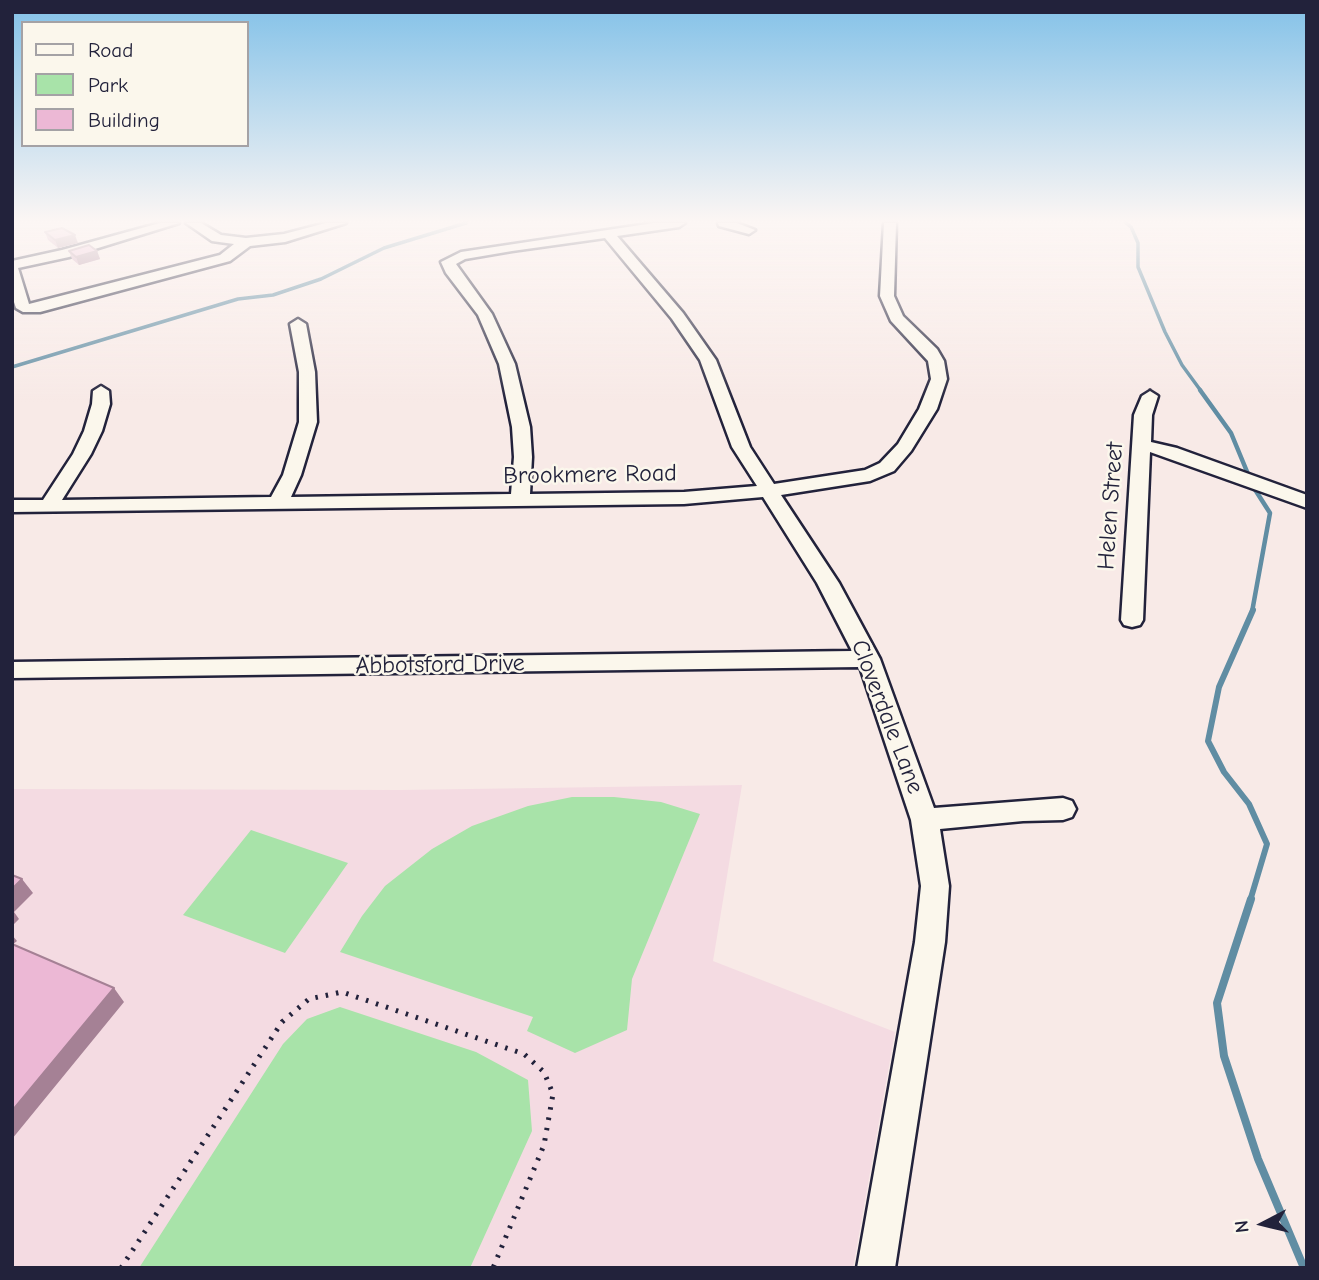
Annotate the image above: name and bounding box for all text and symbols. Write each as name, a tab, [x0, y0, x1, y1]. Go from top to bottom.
legend	[21, 21, 248, 147]
text: Road	[88, 38, 133, 62]
text: Park	[88, 73, 128, 97]
text: Building	[88, 108, 160, 132]
street label: Helen Street	[1092, 441, 1130, 571]
street label: Brookmere Road	[503, 459, 677, 491]
street label: Cloverdale Lane	[844, 636, 930, 798]
street label: Abbotsford Drive	[355, 649, 525, 681]
north arrow	[1228, 1189, 1298, 1259]
text: N	[1230, 1219, 1254, 1234]

